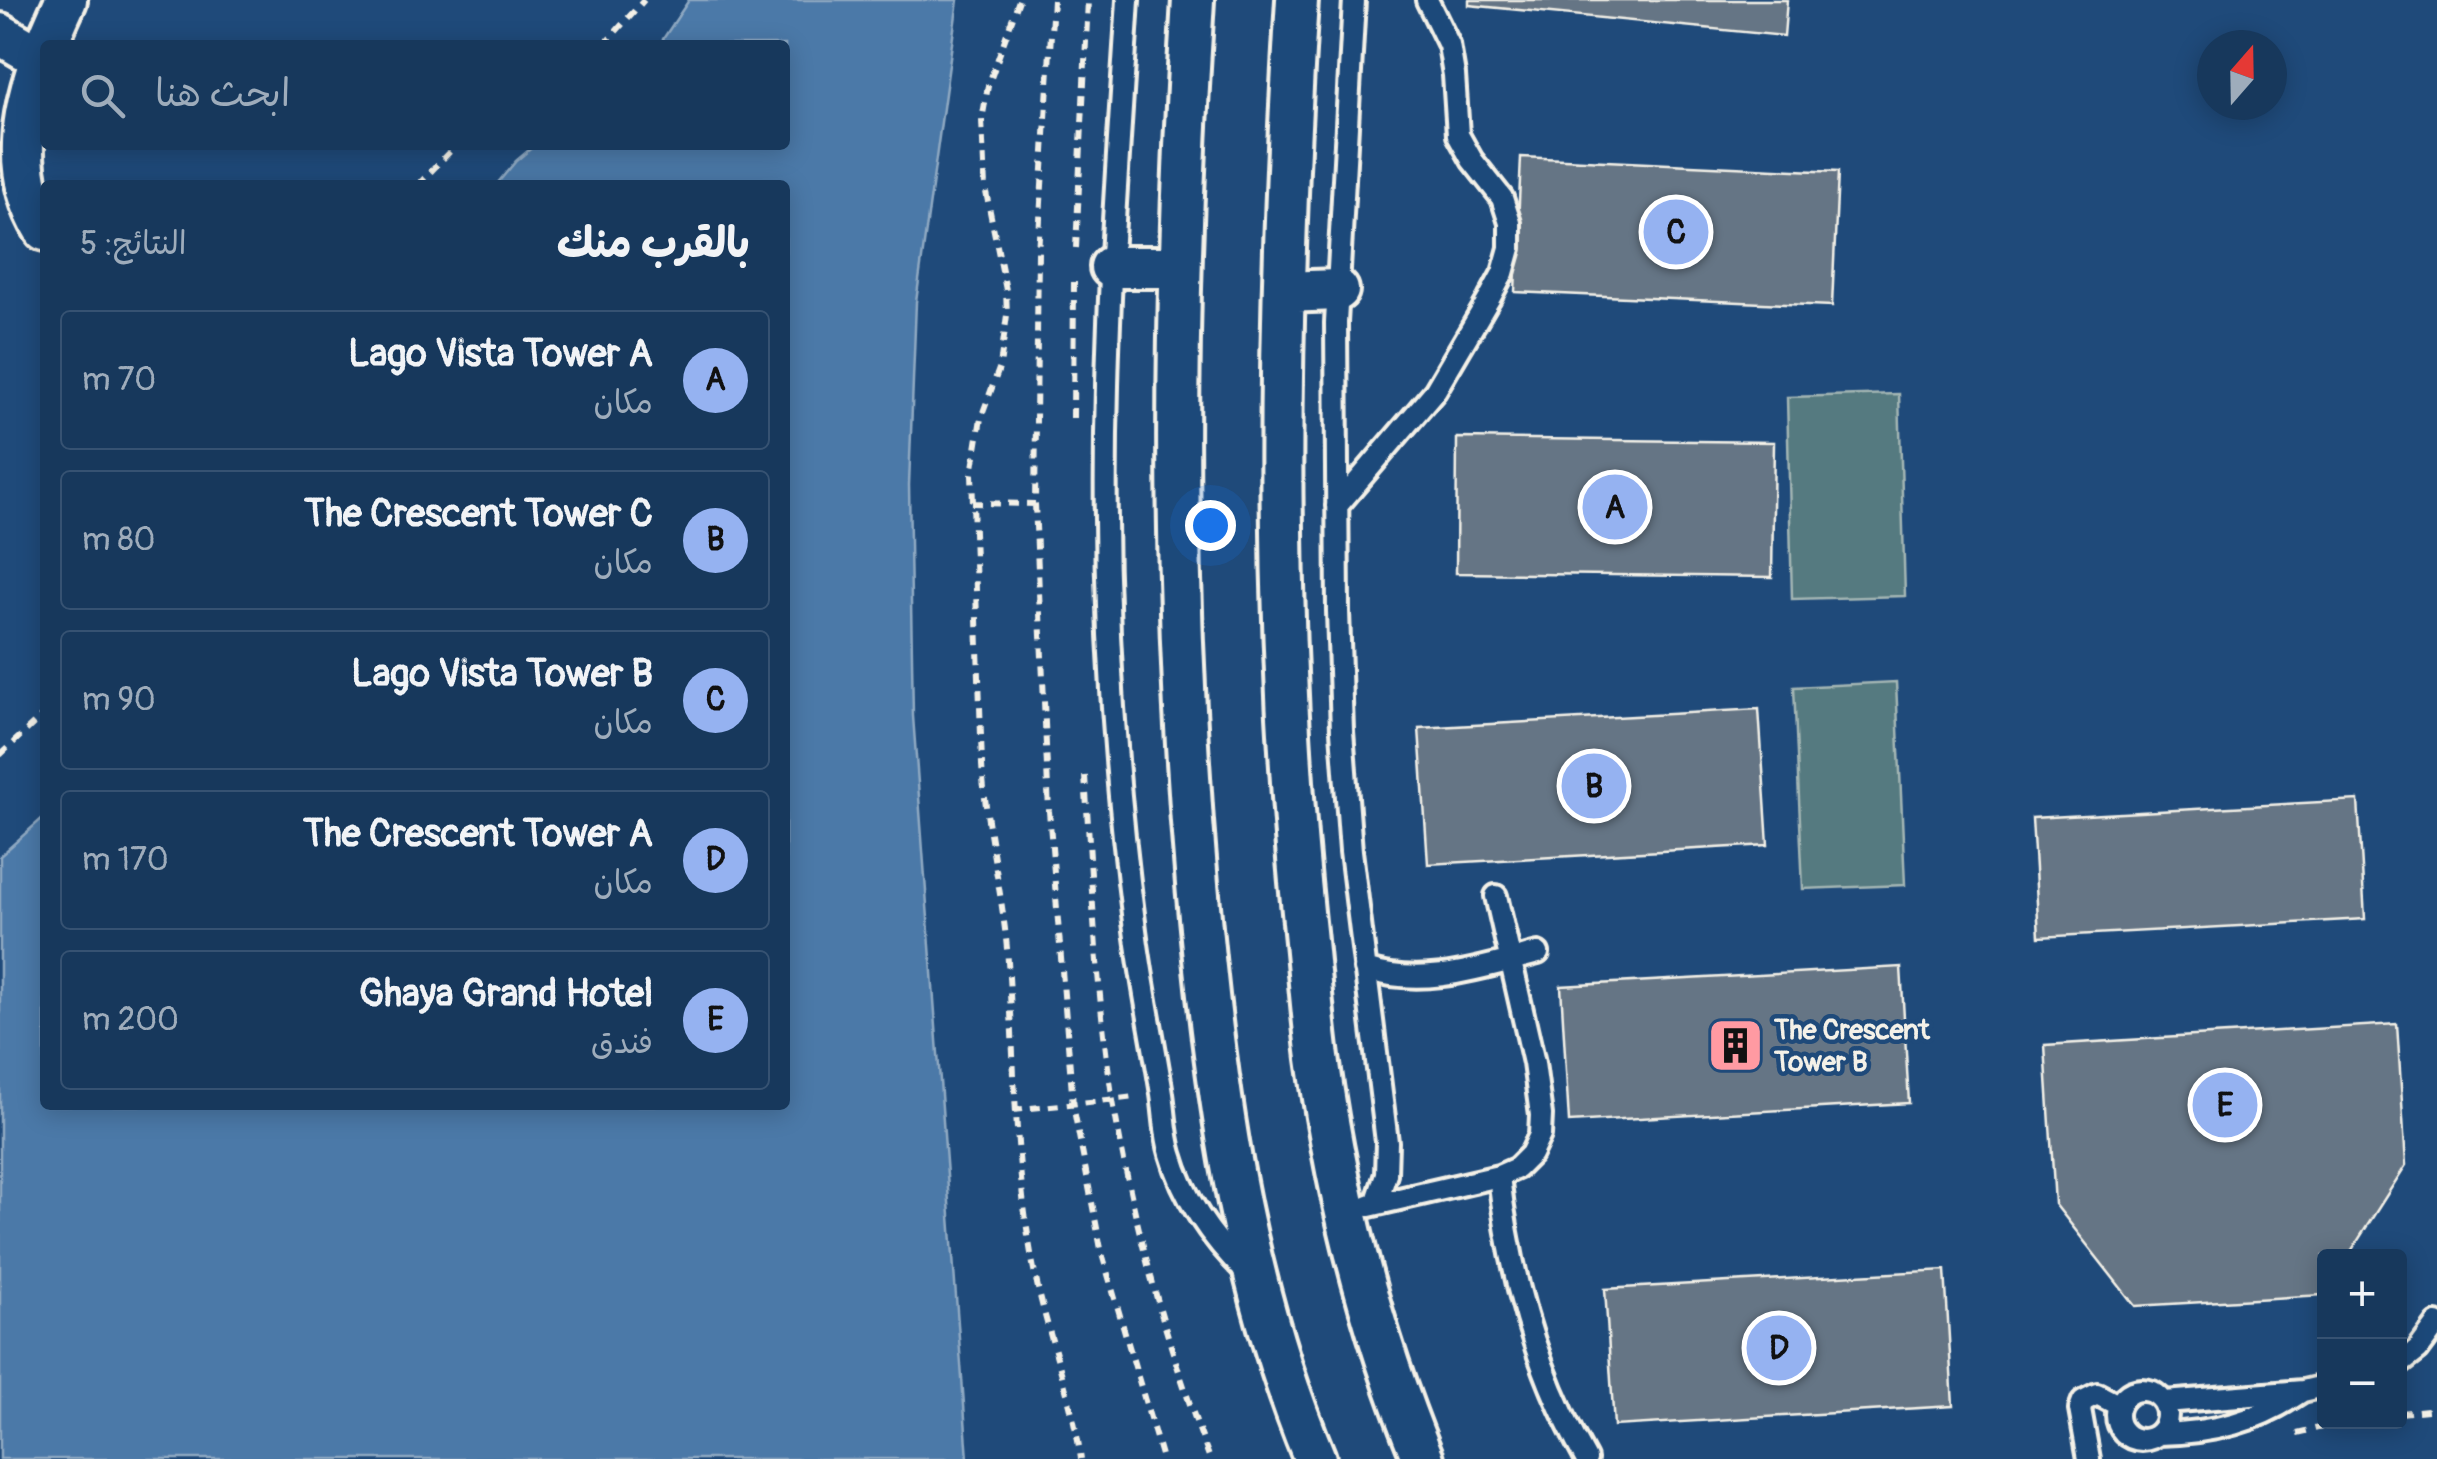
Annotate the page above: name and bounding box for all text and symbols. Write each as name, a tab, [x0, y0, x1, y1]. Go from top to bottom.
north arrow	[2197, 30, 2287, 120]
search box	[40, 40, 790, 150]
icon: search	[75, 68, 130, 123]
text: ابحث هنا	[155, 70, 290, 118]
pin: C	[1644, 194, 1708, 270]
text: بالقرب منك	[557, 218, 750, 270]
text: النتائج: 5	[80, 224, 187, 264]
text: Lago Vista Tower A	[348, 330, 653, 378]
text: 70 m	[82, 360, 156, 400]
text: A	[705, 360, 726, 400]
text: مكان	[594, 383, 653, 423]
pin: A	[1582, 470, 1648, 544]
text: The Crescent Tower C	[304, 490, 653, 538]
your location	[1185, 500, 1236, 551]
text: 80 m	[82, 520, 155, 560]
text: B	[706, 520, 725, 560]
text: مكان	[594, 543, 653, 583]
text: Lago Vista Tower B	[351, 650, 653, 698]
text: 90 m	[82, 680, 156, 720]
text: C	[706, 680, 725, 720]
text: مكان	[594, 703, 653, 743]
pin: B	[1562, 748, 1626, 824]
text: The Crescent Tower A	[303, 810, 653, 858]
text: 170 m	[82, 840, 169, 880]
text: D	[705, 840, 726, 880]
text: مكان	[594, 863, 653, 903]
text: Ghaya Grand Hotel	[359, 970, 653, 1018]
text: 200 m	[82, 1000, 179, 1040]
text: E	[707, 1000, 724, 1040]
place label: The Crescent Tower B	[1773, 1013, 1931, 1080]
building icon: The Crescent Tower B	[1705, 1015, 1765, 1075]
text: فندق	[591, 1023, 653, 1063]
pin: E	[2192, 1068, 2258, 1142]
map controls	[2317, 1249, 2407, 1429]
button: +	[2317, 1249, 2407, 1339]
pin: D	[1746, 1310, 1812, 1386]
button: −	[2317, 1339, 2407, 1429]

